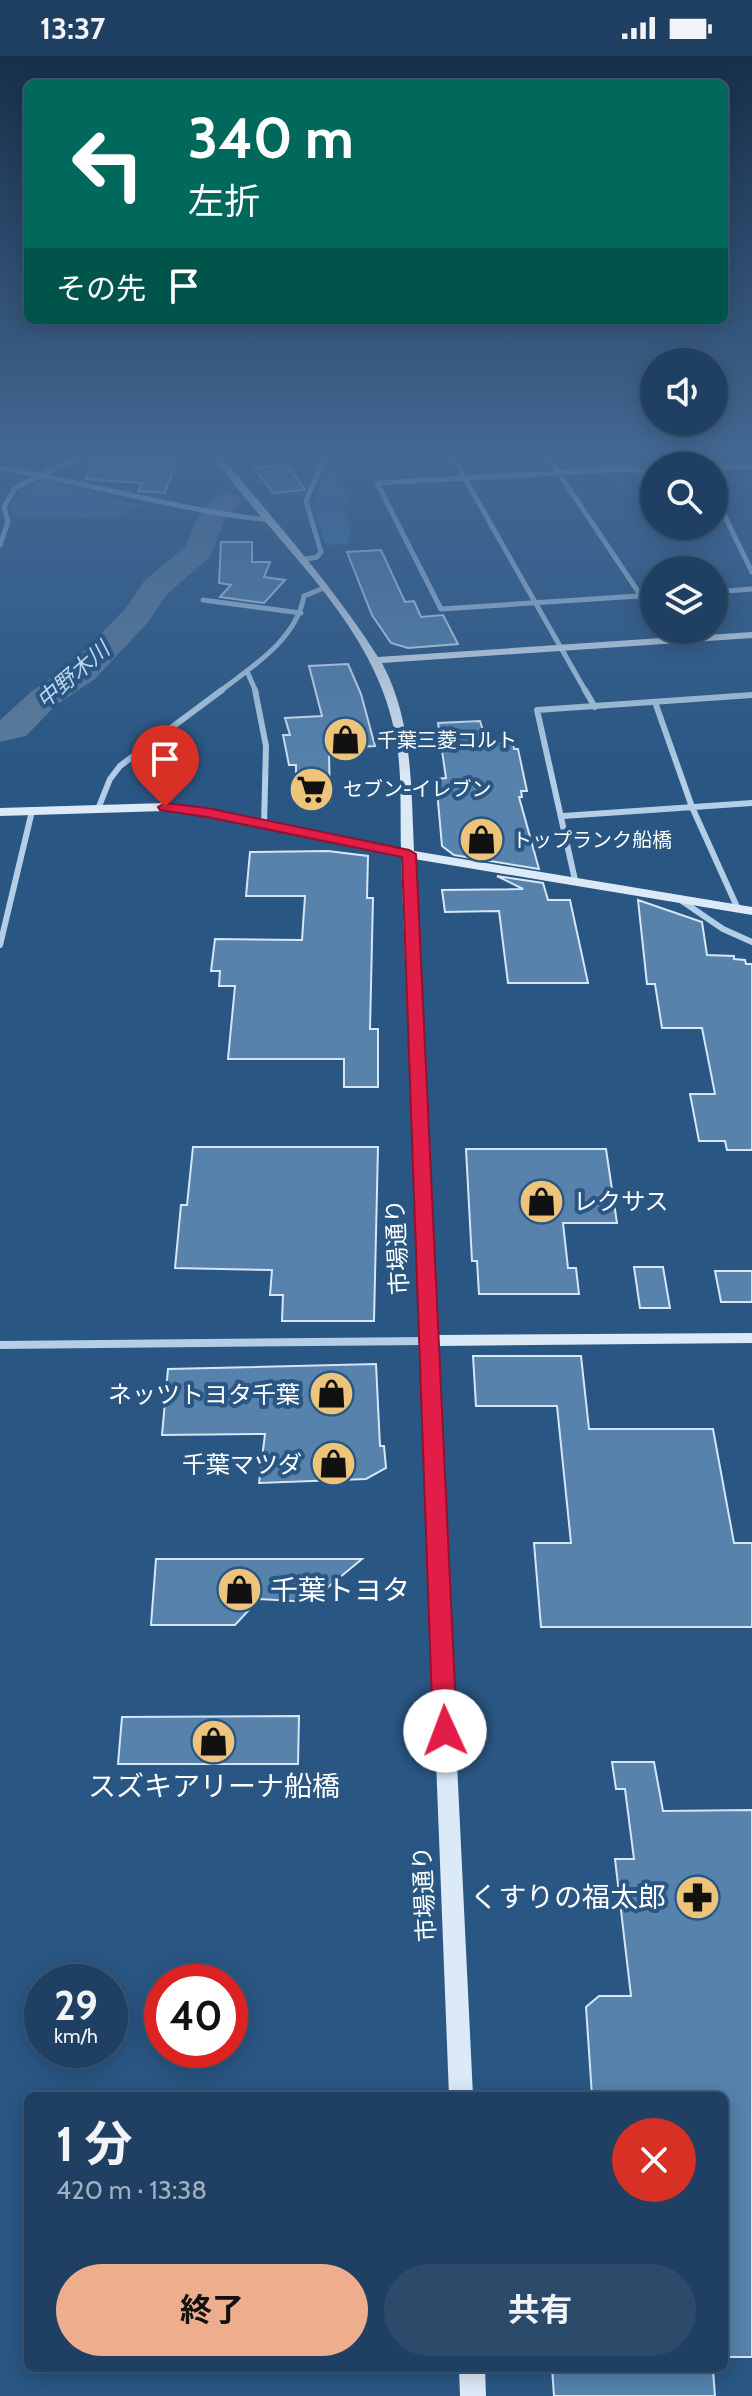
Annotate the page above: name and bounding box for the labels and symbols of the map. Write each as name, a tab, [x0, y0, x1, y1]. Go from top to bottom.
water label: 中野木川	[31, 635, 117, 714]
shop icon: 千葉三菱コルト	[322, 716, 370, 764]
pin	[131, 725, 199, 807]
place label: 千葉三菱コルト	[377, 728, 517, 752]
supermarket icon: セブン-イレブン	[288, 765, 336, 813]
place label: セブン-イレブン	[343, 777, 491, 801]
shop icon: トップランク船橋	[457, 816, 505, 864]
place label: トップランク船橋	[512, 828, 672, 852]
shop icon: レクサス	[518, 1177, 566, 1225]
place label: レクサス	[573, 1187, 669, 1216]
street label: 市場通り	[380, 1198, 414, 1296]
shop icon: ネッツトヨタ千葉	[307, 1370, 355, 1418]
place label: ネッツトヨタ千葉	[108, 1380, 300, 1409]
shop icon: 千葉マツダ	[309, 1440, 357, 1488]
place label: 千葉マツダ	[182, 1450, 302, 1479]
shop icon: 千葉トヨタ	[215, 1566, 263, 1614]
place label: 千葉トヨタ	[270, 1573, 410, 1607]
position arrow	[403, 1689, 487, 1773]
shop icon: スズキアリーナ船橋	[190, 1717, 238, 1765]
place label: スズキアリーナ船橋	[88, 1769, 340, 1803]
street label: 市場通り	[407, 1845, 441, 1943]
pharmacy icon: くすりの福太郎	[673, 1873, 721, 1921]
place label: くすりの福太郎	[470, 1880, 666, 1914]
speed limit sign: 40	[144, 1964, 248, 2068]

